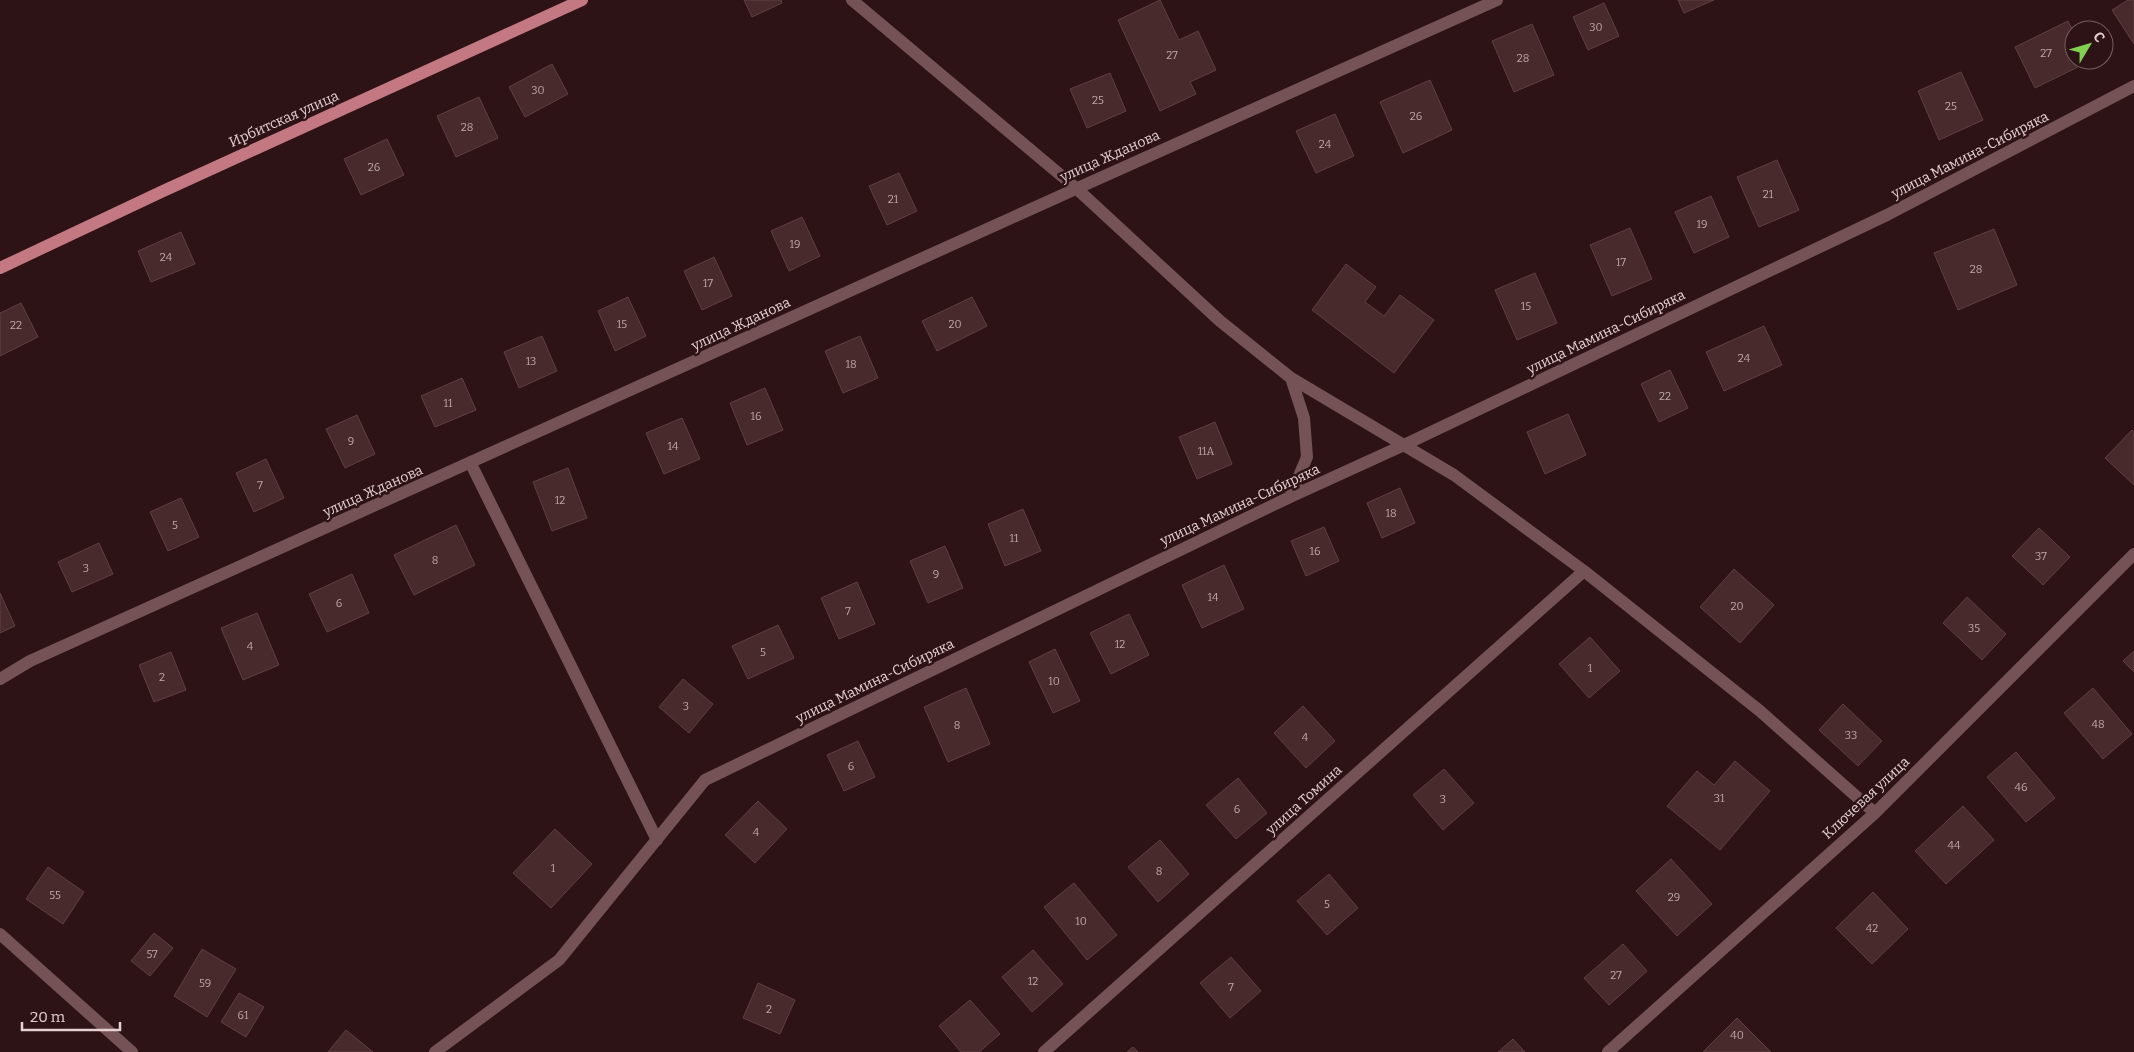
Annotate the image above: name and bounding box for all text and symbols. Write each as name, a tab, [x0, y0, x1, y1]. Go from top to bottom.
north arrow	[2064, 20, 2114, 70]
house number: 30	[1589, 21, 1603, 34]
text: С	[2089, 29, 2108, 46]
house number: 27	[2040, 47, 2052, 60]
house number: 27	[1166, 49, 1178, 62]
house number: 28	[1517, 52, 1529, 65]
house number: 30	[531, 84, 545, 97]
street label: Ирбитская улица	[227, 87, 342, 151]
house number: 25	[1092, 94, 1104, 107]
house number: 25	[1945, 100, 1957, 113]
street label: улица Мамина-Сибиряка	[1888, 108, 2052, 203]
house number: 26	[1410, 110, 1422, 123]
house number: 28	[461, 121, 473, 134]
street label: улица Жданова	[1057, 126, 1163, 186]
house number: 24	[1319, 138, 1332, 151]
house number: 26	[368, 161, 380, 174]
house number: 21	[1763, 188, 1774, 201]
house number: 21	[888, 193, 899, 206]
house number: 19	[1697, 218, 1707, 231]
house number: 19	[790, 238, 800, 251]
house number: 24	[160, 251, 173, 264]
house number: 17	[1616, 256, 1626, 269]
house number: 28	[1970, 263, 1982, 276]
house number: 17	[703, 277, 713, 290]
street label: улица Мамина-Сибиряка	[1523, 286, 1688, 378]
street label: улица Жданова	[688, 293, 794, 355]
house number: 15	[1521, 300, 1531, 313]
house number: 15	[617, 318, 627, 331]
house number: 20	[948, 318, 962, 331]
house number: 22	[10, 319, 22, 332]
house number: 24	[1738, 352, 1751, 365]
house number: 13	[526, 355, 536, 368]
house number: 18	[845, 358, 857, 371]
house number: 22	[1659, 390, 1671, 403]
house number: 11	[444, 397, 453, 410]
house number: 16	[751, 410, 761, 423]
house number: 9	[348, 435, 354, 448]
house number: 14	[668, 440, 679, 453]
house number: 11А	[1198, 445, 1215, 458]
street label: улица Мамина-Сибиряка	[1157, 460, 1323, 550]
street label: улица Жданова	[320, 461, 426, 521]
house number: 7	[257, 479, 263, 492]
house number: 12	[555, 494, 565, 507]
house number: 18	[1385, 507, 1397, 520]
house number: 5	[172, 519, 178, 532]
house number: 11	[1010, 532, 1019, 545]
house number: 16	[1310, 545, 1320, 558]
house number: 37	[2035, 550, 2047, 563]
house number: 8	[432, 554, 438, 567]
house number: 3	[83, 562, 89, 575]
house number: 9	[933, 568, 939, 581]
house number: 14	[1208, 591, 1219, 604]
house number: 6	[336, 597, 342, 610]
house number: 20	[1730, 600, 1744, 613]
house number: 7	[845, 605, 851, 618]
house number: 35	[1968, 622, 1980, 635]
street label: улица Мамина-Сибиряка	[792, 635, 957, 727]
house number: 12	[1115, 638, 1125, 651]
house number: 4	[247, 640, 254, 653]
house number: 5	[760, 646, 766, 659]
house number: 1	[1588, 662, 1593, 675]
house number: 2	[159, 671, 165, 684]
house number: 10	[1048, 675, 1060, 688]
house number: 3	[683, 700, 689, 713]
house number: 48	[2091, 718, 2105, 731]
house number: 8	[954, 719, 960, 732]
house number: 33	[1845, 729, 1857, 742]
house number: 4	[1302, 731, 1309, 744]
street label: Ключевая улица	[1819, 753, 1913, 843]
house number: 6	[848, 760, 854, 773]
street label: улица Томина	[1262, 761, 1346, 839]
house number: 46	[2015, 781, 2027, 794]
house number: 31	[1714, 792, 1725, 805]
house number: 3	[1440, 793, 1446, 806]
house number: 6	[1234, 803, 1240, 816]
house number: 4	[753, 826, 760, 839]
house number: 44	[1948, 839, 1961, 852]
house number: 1	[551, 862, 556, 875]
house number: 8	[1156, 865, 1162, 878]
house number: 55	[49, 889, 61, 902]
house number: 29	[1668, 891, 1680, 904]
house number: 5	[1324, 898, 1330, 911]
house number: 10	[1075, 915, 1087, 928]
house number: 42	[1866, 922, 1878, 935]
house number: 57	[146, 948, 158, 961]
house number: 27	[1610, 969, 1622, 982]
house number: 12	[1028, 975, 1038, 988]
house number: 59	[199, 977, 211, 990]
house number: 7	[1228, 981, 1234, 994]
scale bar	[22, 1000, 120, 1032]
house number: 2	[766, 1003, 772, 1016]
text: 20 m	[30, 1008, 66, 1026]
house number: 61	[238, 1009, 249, 1022]
house number: 40	[1730, 1029, 1744, 1042]

